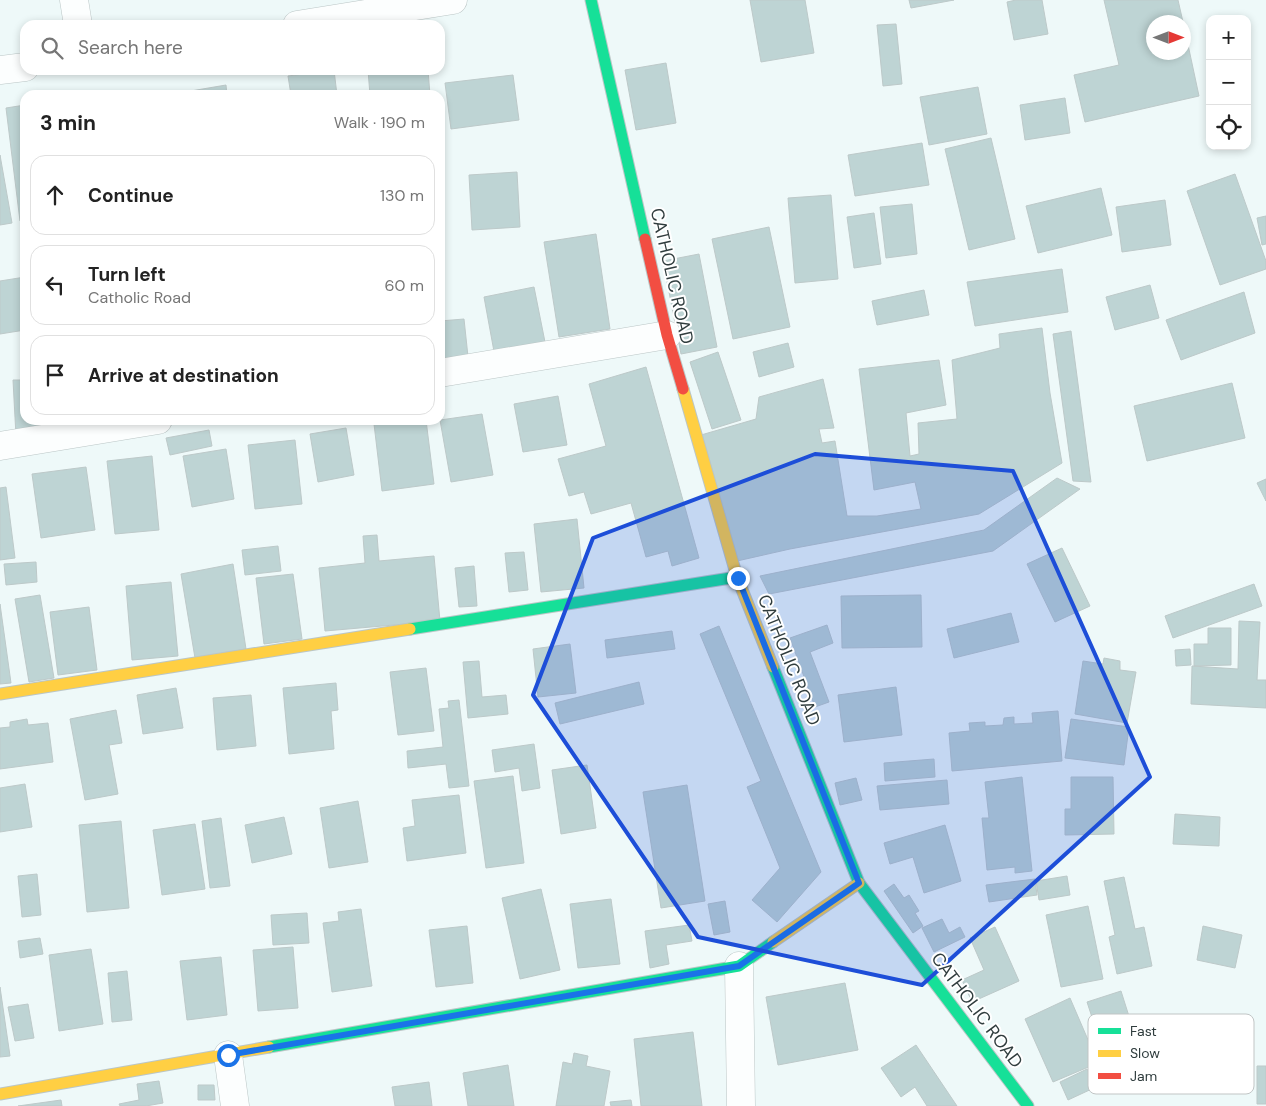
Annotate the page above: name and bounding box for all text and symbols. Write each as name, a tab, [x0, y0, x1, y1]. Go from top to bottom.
north arrow	[1146, 15, 1191, 60]
map controls	[1206, 15, 1251, 150]
button: +	[1206, 15, 1251, 60]
search box	[20, 20, 445, 75]
icon: search	[38, 34, 66, 62]
text: Search here	[78, 35, 183, 60]
button: −	[1206, 60, 1251, 105]
button: locate	[1206, 105, 1251, 150]
text: 3 min	[40, 109, 96, 137]
text: Walk · 190 m	[334, 112, 425, 133]
icon: ahead	[41, 181, 69, 209]
text: Continue	[88, 183, 174, 208]
text: 130 m	[380, 185, 424, 206]
street label: CATHOLIC ROAD	[645, 206, 699, 346]
text: Turn left	[88, 262, 166, 287]
icon: left	[41, 271, 69, 299]
text: 60 m	[384, 275, 424, 296]
text: Catholic Road	[88, 287, 191, 308]
icon: arrive	[41, 361, 69, 389]
text: Arrive at destination	[88, 363, 279, 388]
route end	[727, 567, 750, 590]
street label: CATHOLIC ROAD	[752, 591, 826, 729]
street label: CATHOLIC ROAD	[926, 947, 1028, 1073]
legend	[1088, 1014, 1254, 1094]
text: Fast	[1130, 1022, 1157, 1040]
route start	[217, 1044, 240, 1067]
text: Slow	[1130, 1044, 1160, 1062]
text: Jam	[1130, 1067, 1157, 1085]

